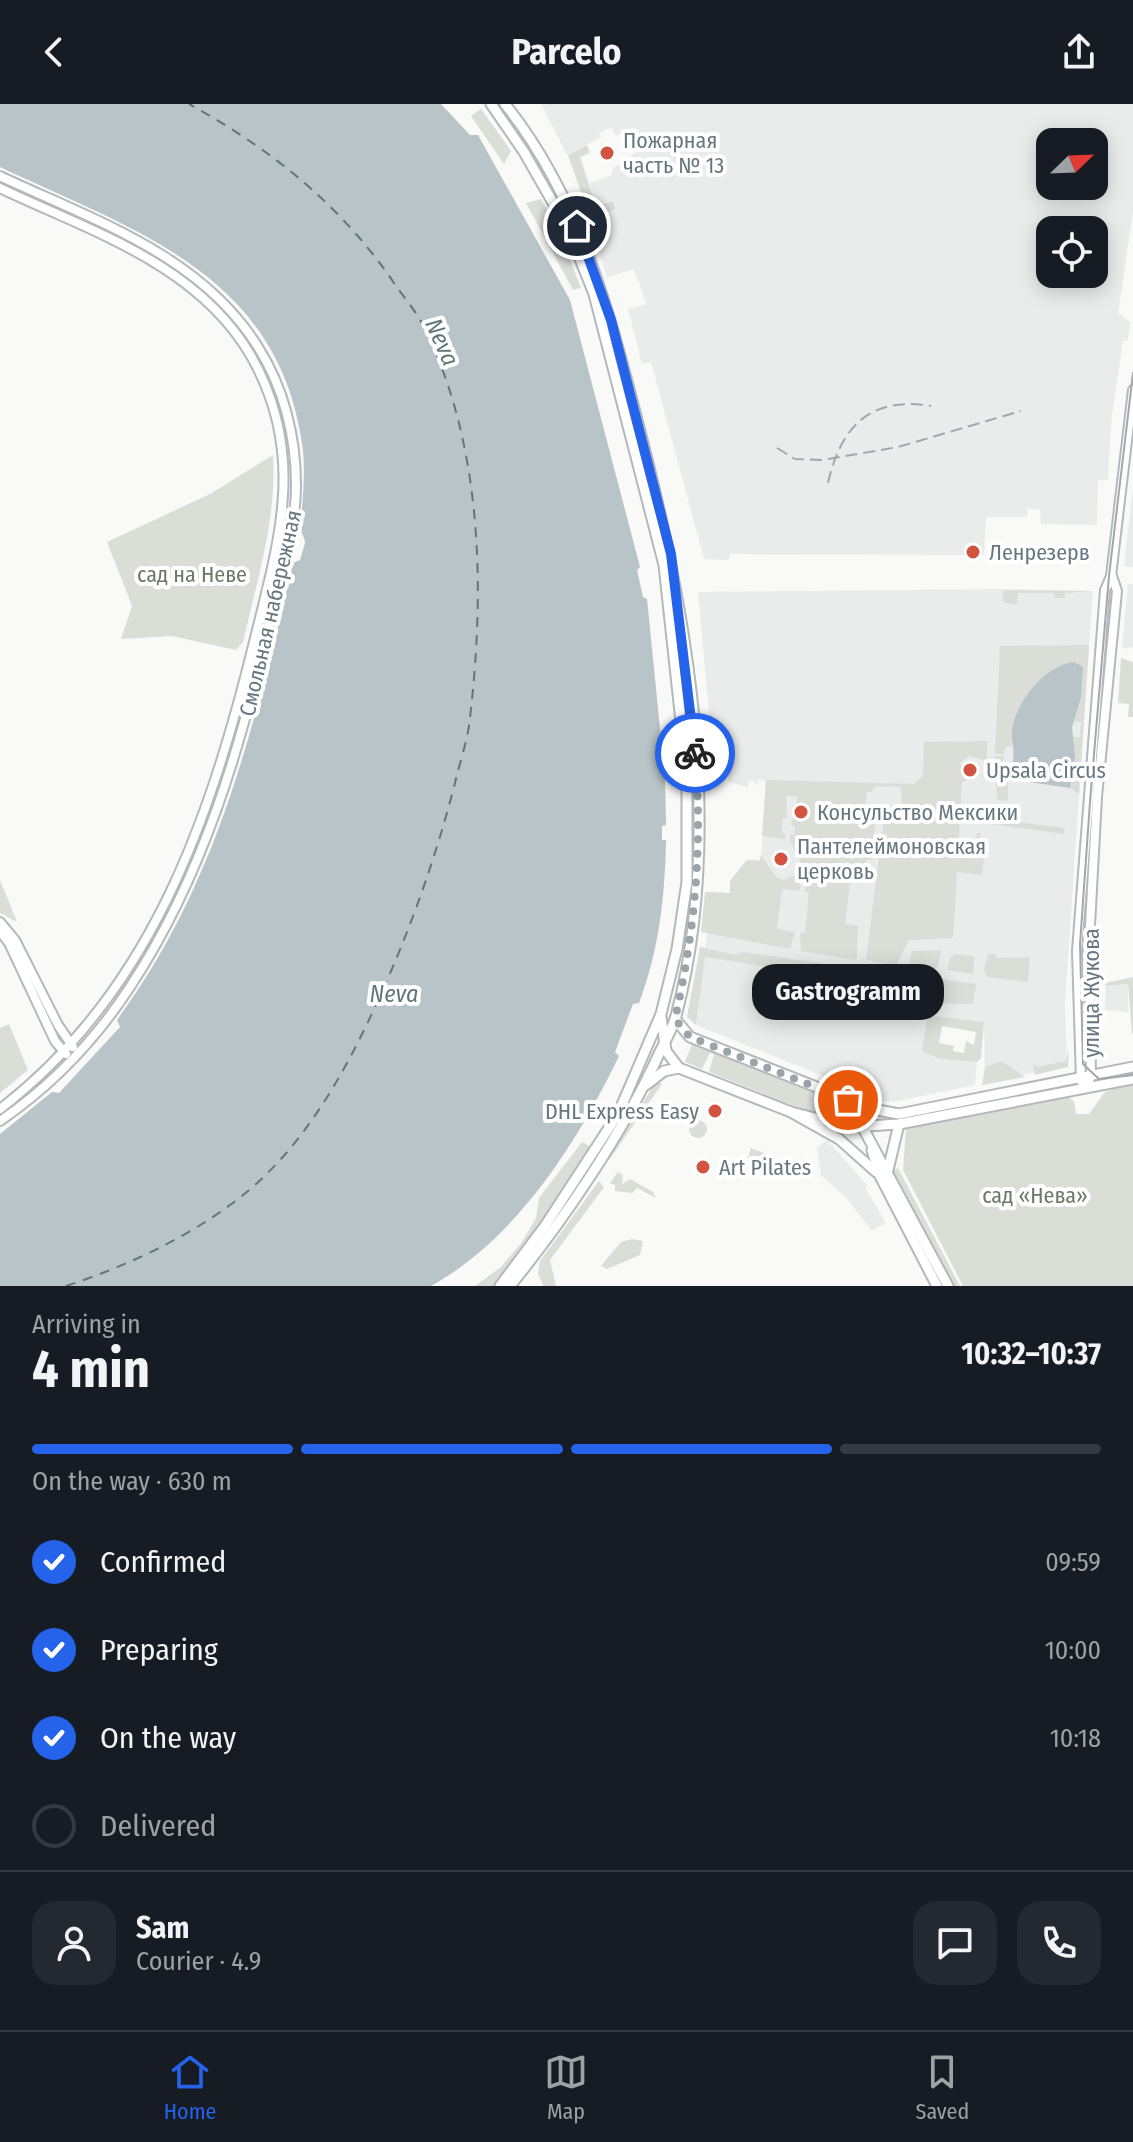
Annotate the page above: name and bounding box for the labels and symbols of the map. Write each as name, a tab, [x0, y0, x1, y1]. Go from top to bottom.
place label: Пожарная часть № 13	[623, 127, 724, 179]
north arrow	[1036, 128, 1108, 200]
marker: Пожарная часть № 13	[598, 144, 616, 162]
pin	[543, 192, 611, 260]
water label: Neva	[419, 314, 465, 370]
street label: Смольная набережная	[234, 507, 307, 719]
place label: Ленрезерв	[989, 539, 1090, 566]
marker: Ленрезерв	[964, 543, 982, 561]
park label: сад на Неве	[137, 561, 247, 588]
courier	[655, 713, 735, 793]
place label: Upsala Circus	[986, 757, 1106, 784]
marker: Upsala Circus	[961, 761, 979, 779]
place label: Консульство Мексики	[817, 799, 1018, 826]
marker: Консульство Мексики	[792, 803, 810, 821]
place label: Пантелеймоновская церковь	[797, 833, 986, 885]
marker: Пантелеймоновская церковь	[772, 850, 790, 868]
street label: улица Жукова	[1078, 928, 1105, 1058]
callout: Gastrogramm	[752, 964, 944, 1020]
water label: Neva	[370, 980, 418, 1008]
pin	[814, 1066, 882, 1134]
place label: DHL Express Easy	[545, 1098, 699, 1125]
marker: DHL Express Easy	[706, 1102, 724, 1120]
place label: Art Pilates	[719, 1154, 811, 1181]
marker: Art Pilates	[694, 1158, 712, 1176]
park label: сад «Нева»	[982, 1182, 1088, 1209]

